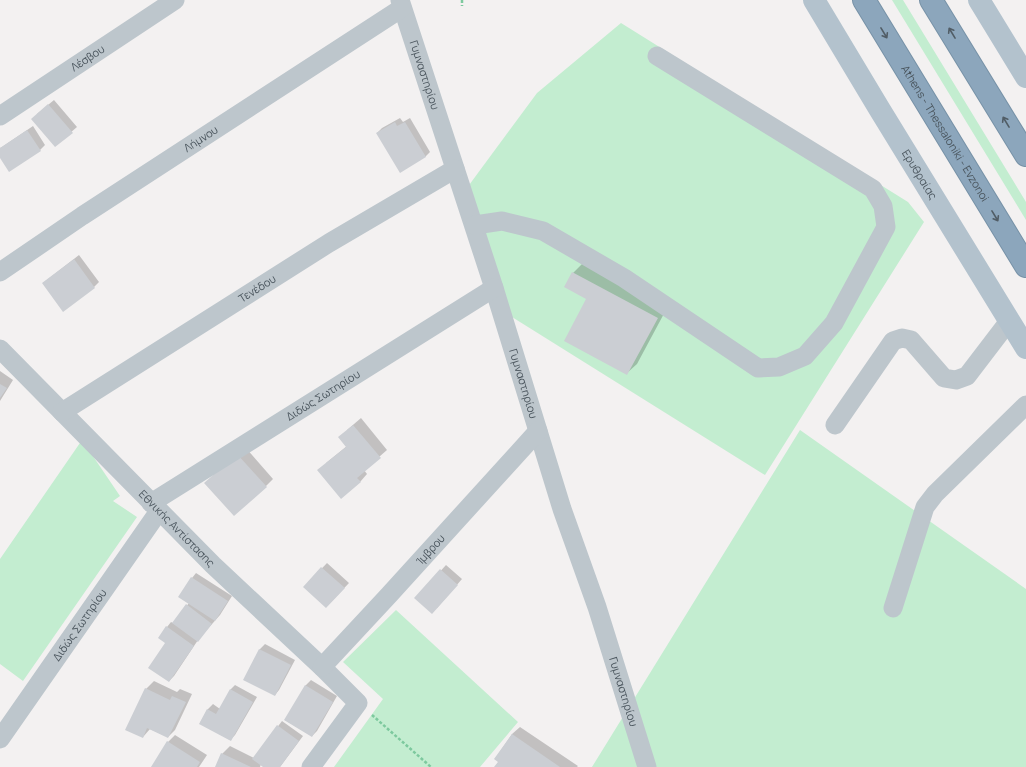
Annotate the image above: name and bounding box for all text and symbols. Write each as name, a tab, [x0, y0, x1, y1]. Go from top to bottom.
one-way arrow	[880, 27, 888, 38]
one-way arrow	[947, 27, 955, 39]
street label: Γυμναστηρίου	[407, 38, 443, 112]
street label: Λέσβου	[67, 41, 107, 74]
street label: Athens - Thessaloniki - Evzonoi	[898, 62, 993, 204]
one-way arrow	[1001, 116, 1009, 128]
street label: Λήμνου	[180, 122, 221, 155]
street label: Ερυθραίας	[899, 146, 941, 202]
one-way arrow	[992, 210, 1000, 222]
street label: Τενέδου	[235, 271, 278, 305]
street label: Γυμναστηρίου	[506, 347, 542, 420]
street label: Διδώς Σωτηρίου	[283, 366, 363, 424]
street label: Εθνικής Αντίστασης	[136, 486, 219, 570]
street label: Ίμβρου	[412, 531, 448, 567]
street label: Διδώς Σωτηρίου	[49, 586, 110, 664]
street label: Γυμναστηρίου	[606, 655, 642, 728]

